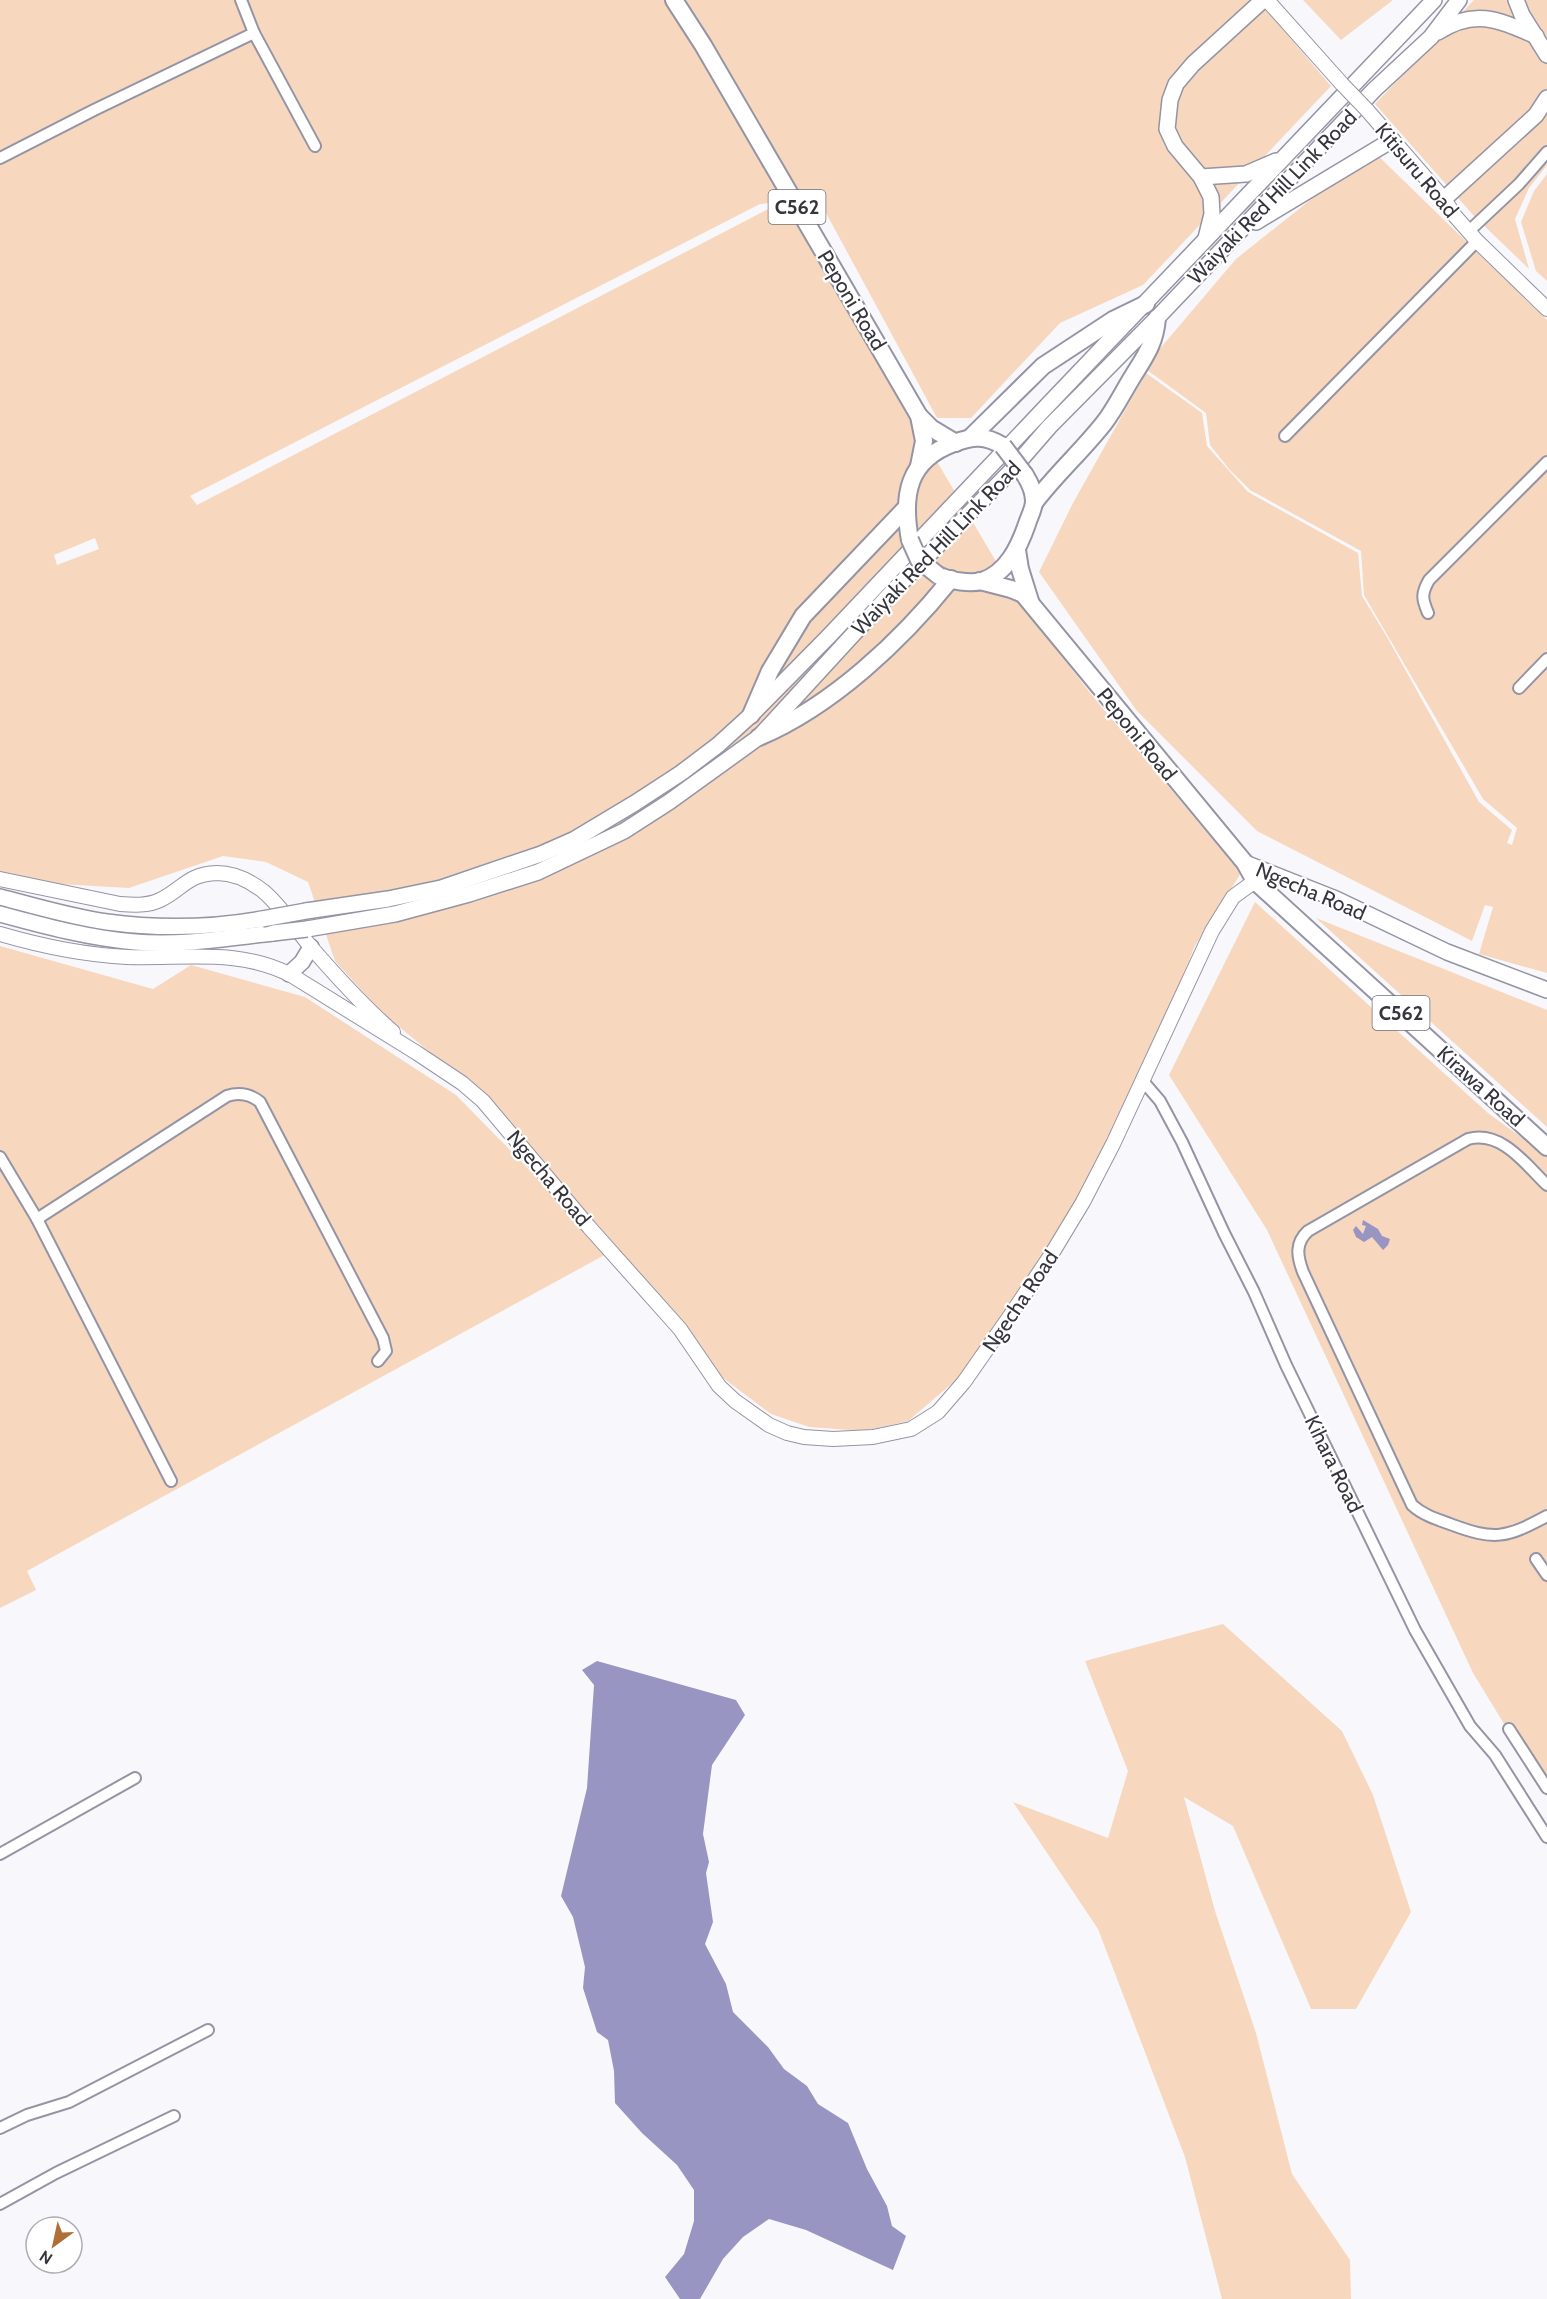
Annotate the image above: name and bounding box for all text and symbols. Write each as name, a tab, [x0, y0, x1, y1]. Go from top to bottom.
street label: Waiyaki Red Hill Link Road	[1182, 105, 1362, 289]
street label: Kitisuru Road	[1370, 118, 1464, 222]
road number: C562	[768, 190, 826, 224]
street label: Peponi Road	[812, 245, 892, 355]
street label: Waiyaki Red Hill Link Road	[846, 456, 1026, 640]
street label: Peponi Road	[1092, 683, 1182, 785]
street label: Ngecha Road	[1252, 857, 1370, 925]
road number: C562	[1372, 996, 1430, 1030]
street label: Kirawa Road	[1432, 1040, 1530, 1132]
street label: Ngecha Road	[502, 1125, 596, 1231]
street label: Ngecha Road	[977, 1246, 1063, 1356]
street label: Kihara Road	[1300, 1411, 1368, 1517]
north arrow	[24, 2215, 84, 2275]
text: N	[36, 2246, 56, 2268]

